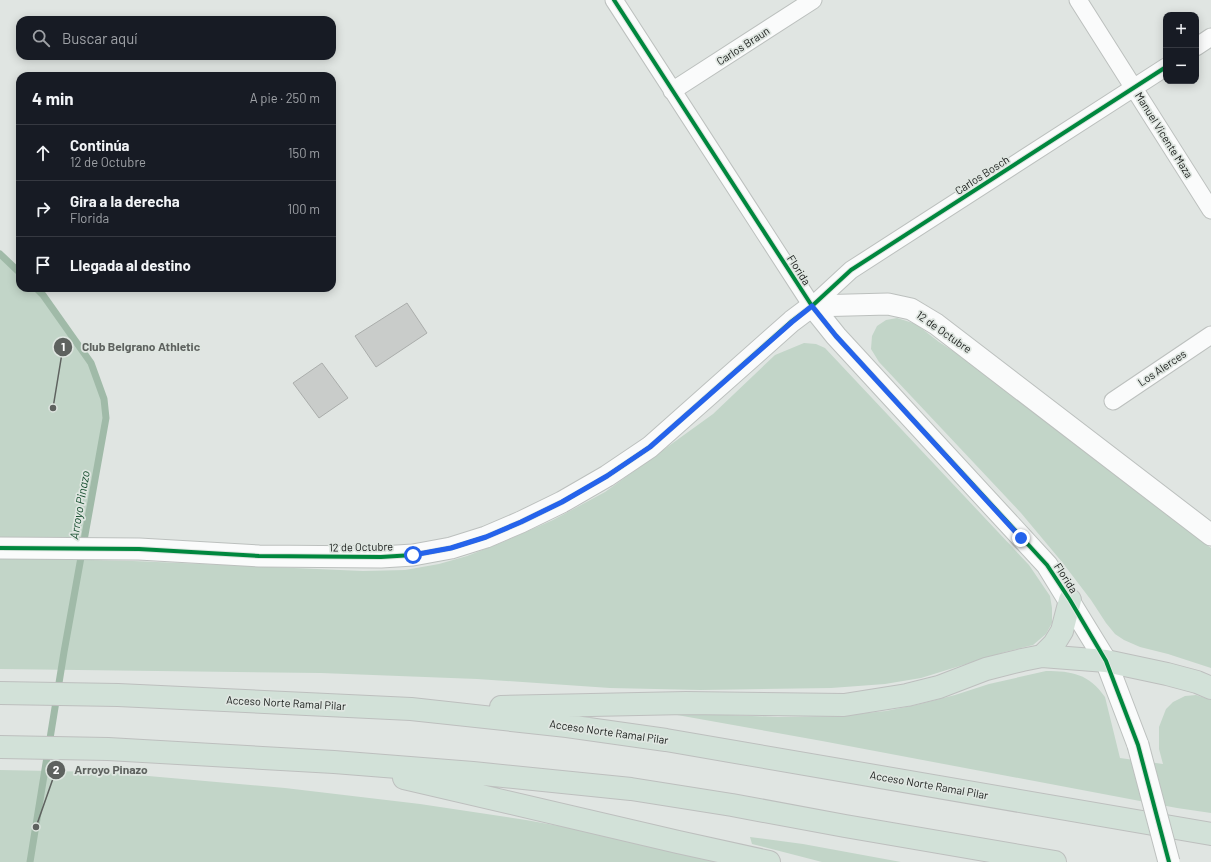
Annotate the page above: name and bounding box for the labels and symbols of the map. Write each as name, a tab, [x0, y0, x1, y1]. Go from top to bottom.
street label: Carlos Braun	[714, 24, 772, 68]
street label: Manuel Vicente Maza	[1133, 89, 1196, 180]
street label: Carlos Bosch	[952, 152, 1011, 197]
street label: Florida	[785, 252, 814, 287]
street label: 12 de Octubre	[914, 308, 974, 355]
callout: Club Belgrano Athletic	[53, 335, 208, 359]
text: 1	[61, 339, 65, 353]
text: Club Belgrano Athletic	[82, 339, 201, 353]
street label: Los Alerces	[1135, 347, 1188, 388]
water label: Arroyo Pinazo	[66, 469, 92, 540]
route end	[1012, 529, 1030, 547]
street label: 12 de Octubre	[329, 539, 393, 554]
route start	[404, 546, 422, 564]
street label: Florida	[1052, 560, 1081, 595]
street label: Acceso Norte Ramal Pilar	[226, 693, 346, 712]
street label: Acceso Norte Ramal Pilar	[549, 717, 669, 746]
callout: Arroyo Pinazo	[46, 758, 156, 782]
text: 2	[53, 762, 60, 776]
text: Arroyo Pinazo	[74, 762, 148, 776]
street label: Acceso Norte Ramal Pilar	[869, 768, 989, 801]

